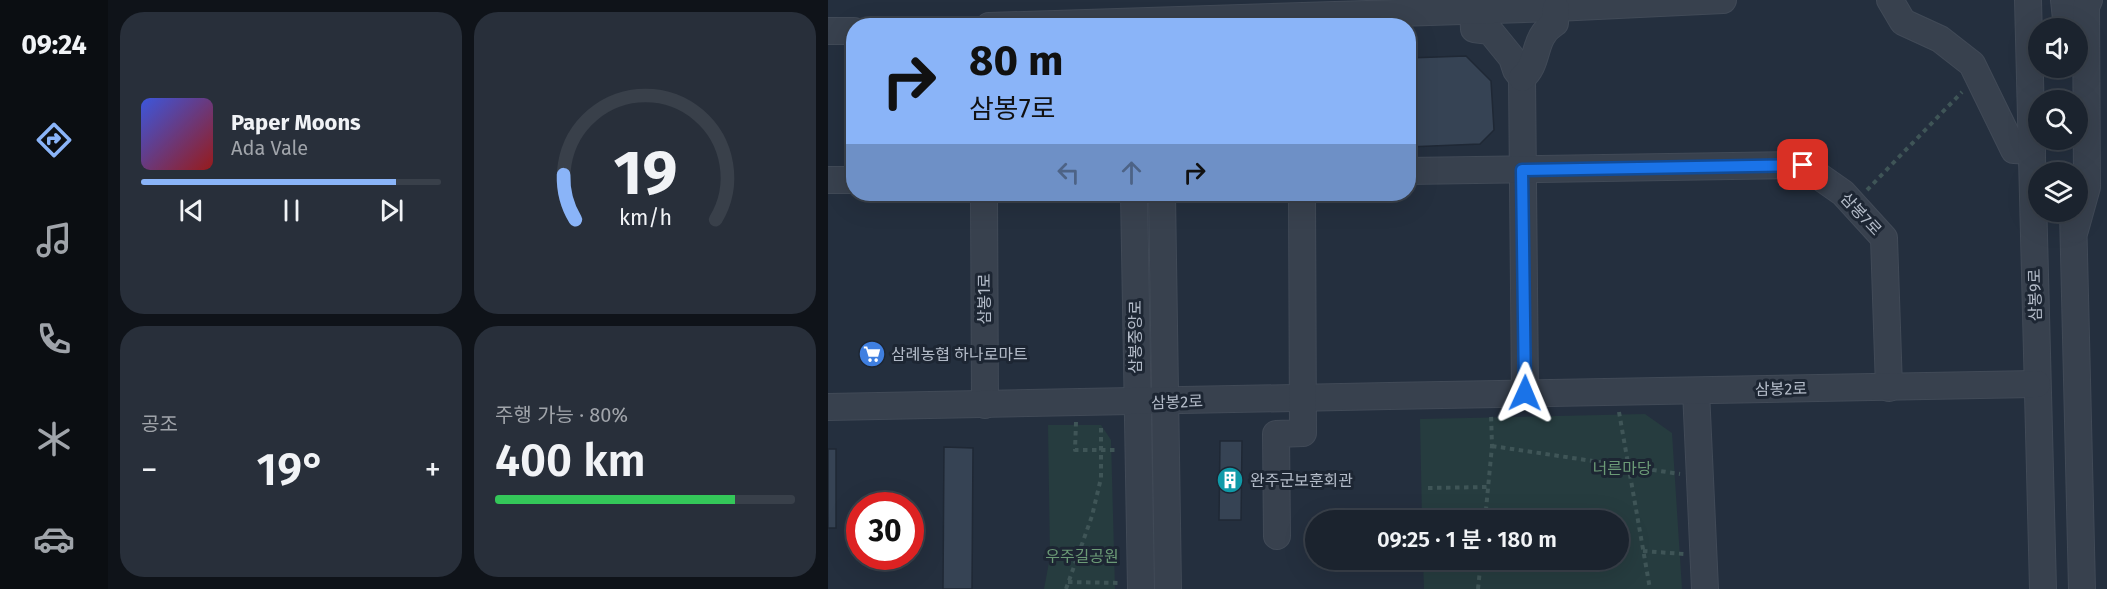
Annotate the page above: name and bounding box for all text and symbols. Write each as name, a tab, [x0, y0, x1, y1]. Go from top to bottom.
map controls	[2028, 18, 2088, 222]
button: sound	[2028, 18, 2088, 78]
text: 09:24	[21, 29, 87, 61]
text: 80 m	[969, 36, 1063, 86]
icon: right	[870, 42, 948, 120]
button: search	[2028, 90, 2088, 150]
text: 삼봉7로	[969, 93, 1056, 125]
text: Paper Moons	[231, 109, 361, 136]
icon: directions	[33, 119, 75, 161]
text: Ada Vale	[231, 136, 308, 160]
text: 19	[613, 136, 677, 211]
pin	[1777, 139, 1828, 190]
icon: arrive	[1786, 148, 1819, 181]
icon: left	[1052, 156, 1085, 189]
icon: ahead	[1115, 156, 1148, 189]
icon: right	[1178, 156, 1211, 189]
button: layers	[2028, 162, 2088, 222]
street label: 삼봉7로	[1837, 189, 1886, 239]
icon: previous	[175, 194, 208, 227]
icon: pause	[275, 194, 308, 227]
icon: next	[375, 194, 408, 227]
text: km/h	[618, 205, 672, 231]
icon: music	[33, 219, 75, 261]
street label: 삼봉9로	[2025, 268, 2045, 321]
street label: 삼봉1로	[975, 273, 994, 325]
street label: 삼봉중앙로	[1126, 300, 1145, 374]
icon: phone	[33, 318, 75, 360]
supermarket icon: 삼례농협 하나로마트	[857, 339, 887, 369]
place label: 삼례농협 하나로마트	[891, 345, 1028, 364]
position arrow	[1493, 361, 1557, 425]
street label: 삼봉2로	[1755, 379, 1807, 399]
street label: 삼봉2로	[1151, 392, 1204, 412]
text: 주행 가능 · 80%	[495, 403, 628, 427]
text: 공조	[141, 412, 178, 436]
icon: climate	[33, 418, 75, 460]
text: 400 km	[495, 434, 646, 488]
text: 19°	[257, 443, 325, 497]
text: −	[141, 450, 158, 490]
text: +	[425, 450, 441, 490]
park label: 너른마당	[1593, 459, 1652, 478]
building icon: 완주군보훈회관	[1215, 465, 1245, 495]
place label: 완주군보훈회관	[1250, 471, 1353, 490]
speed limit sign: 30	[846, 492, 924, 570]
icon: car	[33, 518, 75, 560]
text: 09:25 · 1 분 · 180 m	[1377, 526, 1557, 553]
park label: 우주길공원	[1045, 547, 1119, 566]

